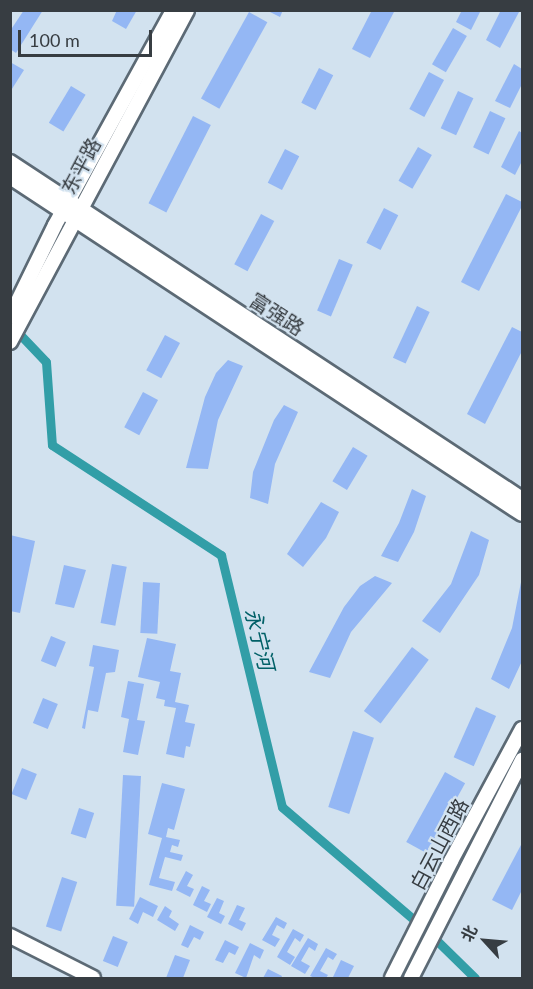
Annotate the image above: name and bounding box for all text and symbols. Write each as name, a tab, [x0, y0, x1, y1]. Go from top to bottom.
scale bar	[21, 18, 154, 56]
text: 100 m	[29, 29, 80, 51]
street label: 东平路	[56, 134, 106, 198]
street label: 富强路	[245, 288, 309, 340]
water label: 永宁河	[240, 605, 280, 673]
street label: 白云山西路	[405, 794, 473, 894]
north arrow	[455, 911, 515, 971]
text: 北	[456, 922, 480, 944]

